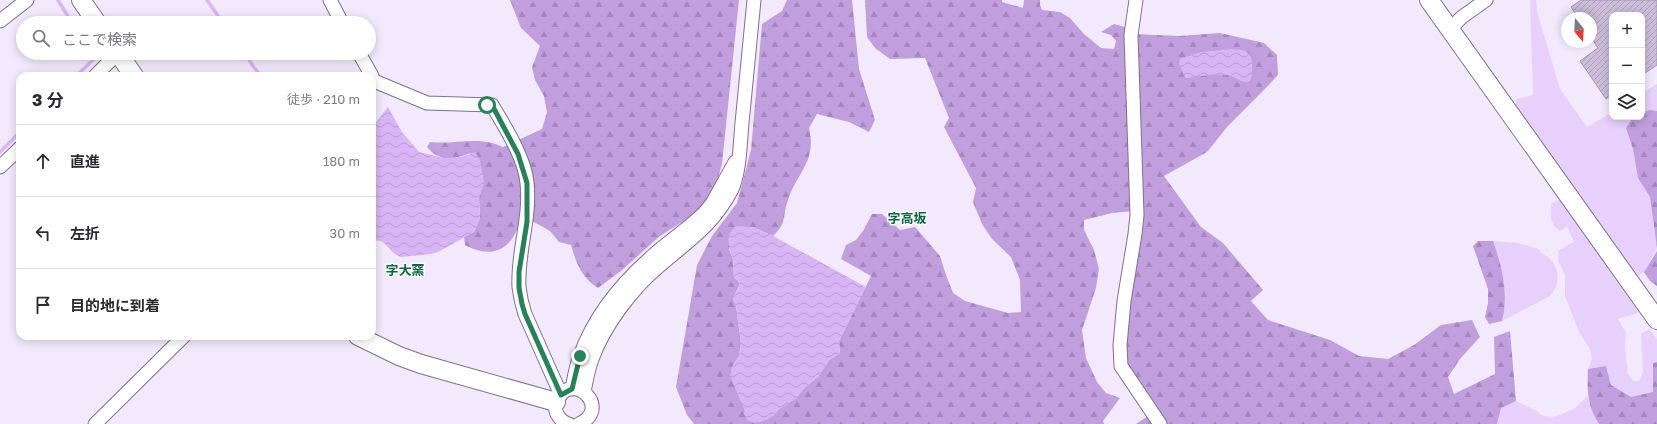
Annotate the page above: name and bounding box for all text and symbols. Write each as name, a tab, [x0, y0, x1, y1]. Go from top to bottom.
north arrow	[1561, 12, 1597, 48]
map controls	[1609, 12, 1645, 120]
button: +	[1609, 12, 1645, 48]
search box	[16, 16, 376, 60]
icon: search	[30, 27, 52, 49]
text: ここで検索	[62, 30, 137, 48]
button: −	[1609, 48, 1645, 84]
button: layers	[1609, 84, 1645, 120]
text: 3 分	[32, 89, 64, 110]
text: 徒歩 · 210 m	[287, 91, 360, 107]
route start	[478, 96, 496, 114]
icon: ahead	[32, 150, 54, 172]
text: 直進	[70, 152, 100, 170]
text: 180 m	[323, 153, 360, 169]
district label: 字高坂	[887, 210, 927, 226]
icon: left	[32, 222, 54, 244]
text: 左折	[70, 224, 100, 242]
text: 30 m	[330, 225, 360, 241]
district label: 字大窯	[385, 262, 425, 278]
icon: arrive	[32, 294, 54, 316]
text: 目的地に到着	[70, 296, 160, 314]
route end	[571, 347, 589, 365]

